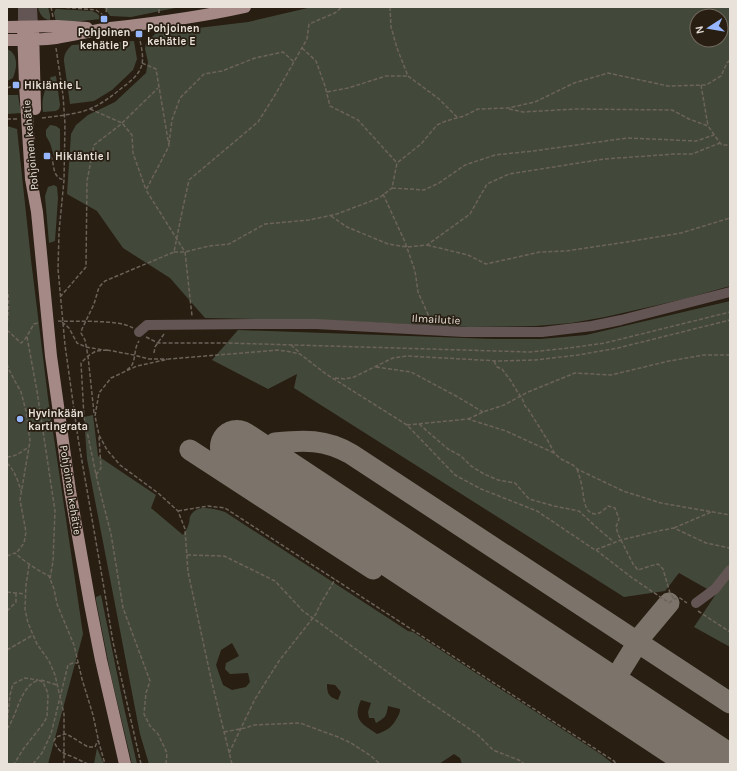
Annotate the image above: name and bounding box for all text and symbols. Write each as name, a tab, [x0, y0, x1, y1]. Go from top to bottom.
north arrow	[689, 8, 729, 48]
marker: Pohjoinen kehätie P	[99, 14, 109, 24]
place label: Pohjoinen kehätie E	[147, 22, 200, 48]
text: N	[693, 25, 707, 35]
place label: Pohjoinen kehätie P	[78, 26, 130, 52]
marker: Pohjoinen kehätie E	[134, 29, 144, 39]
place label: Hikiäntie L	[24, 79, 81, 92]
marker: Hikiäntie L	[11, 80, 21, 90]
street label: Pohjoinen kehätie	[20, 99, 41, 191]
place label: Hikiäntie I	[55, 150, 110, 163]
marker: Hikiäntie I	[42, 151, 52, 161]
street label: Ilmailutie	[411, 312, 461, 327]
place label: Hyvinkään kartingrata	[28, 407, 88, 433]
marker: Hyvinkään kartingrata	[15, 414, 25, 424]
street label: Pohjoinen kehätie	[57, 444, 84, 536]

